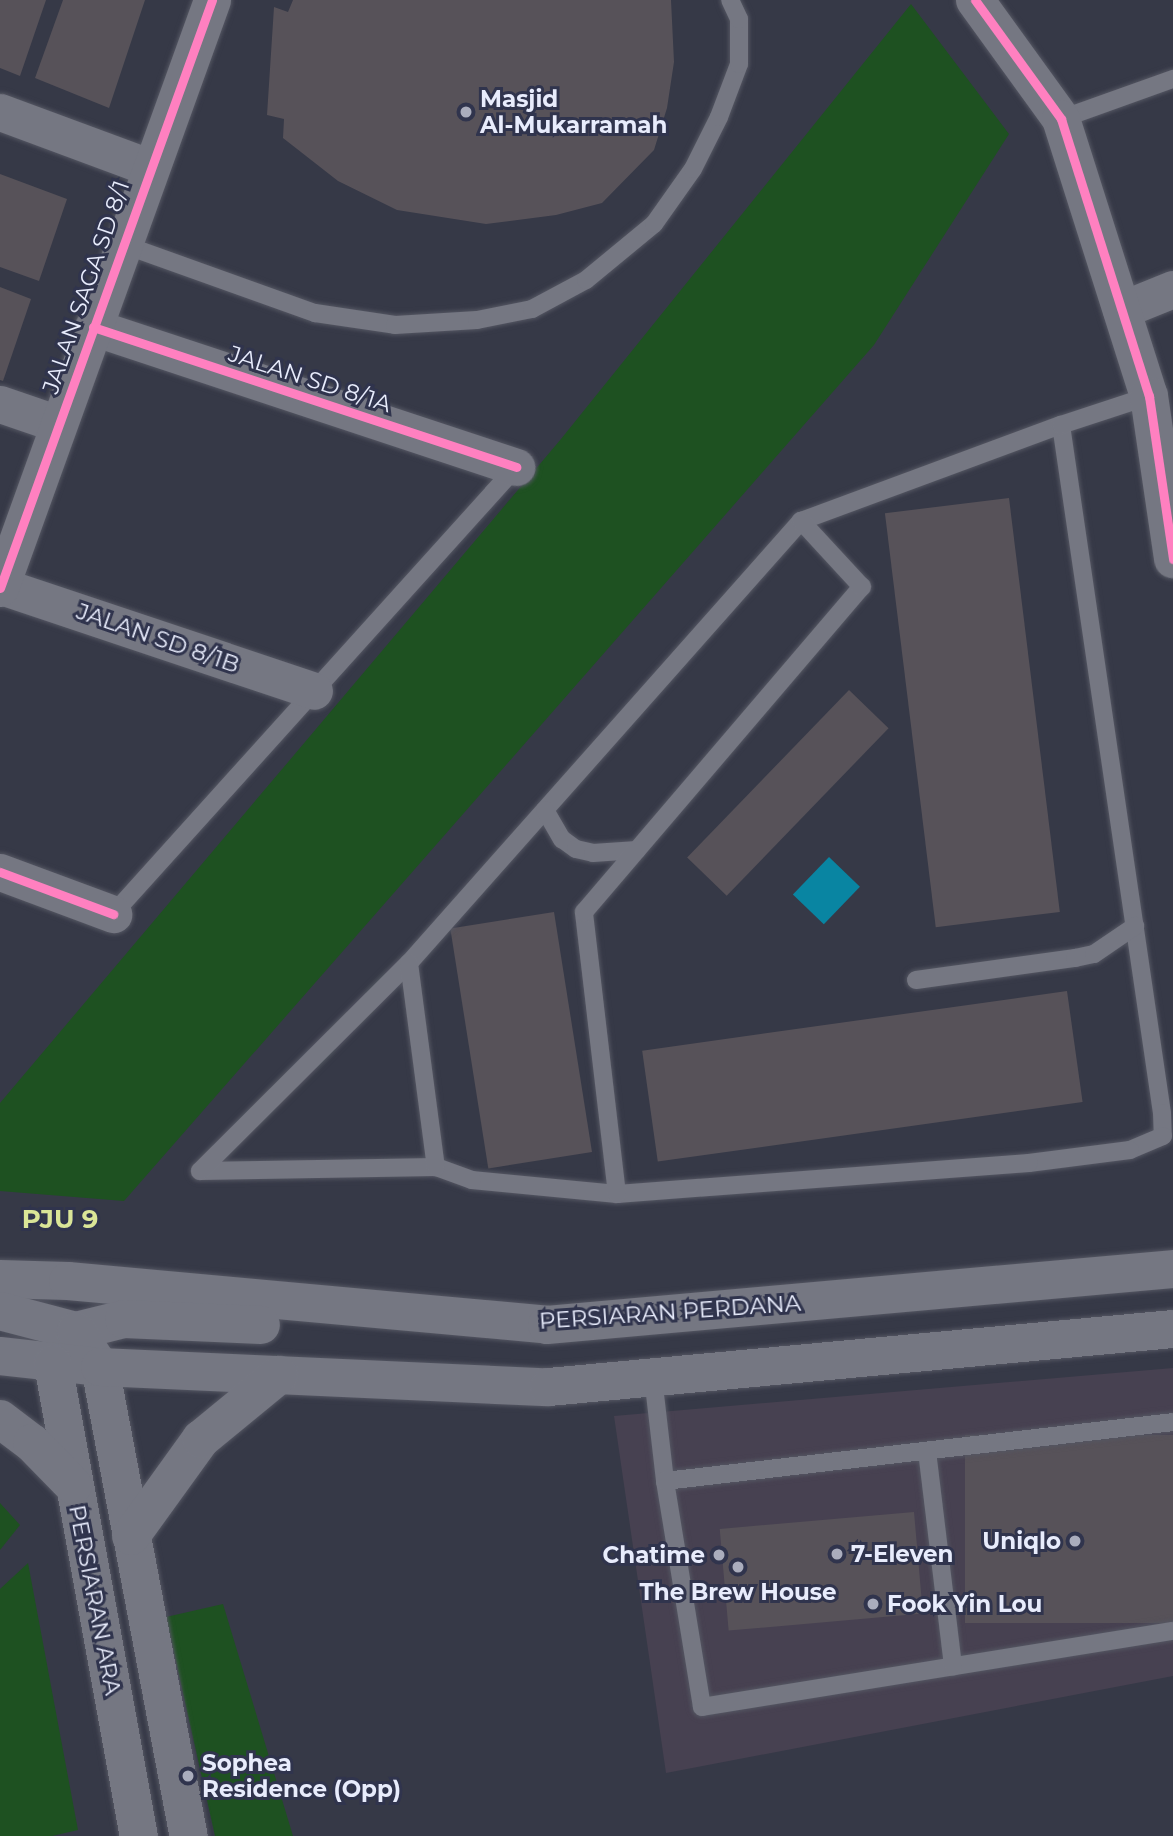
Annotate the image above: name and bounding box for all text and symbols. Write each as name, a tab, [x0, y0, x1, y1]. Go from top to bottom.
place label: Masjid Al-Mukarramah	[480, 85, 667, 139]
marker: Masjid Al-Mukarramah	[458, 104, 474, 120]
street label: JALAN SAGA SD 8/1	[37, 177, 135, 397]
street label: JALAN SD 8/1A	[225, 340, 395, 418]
street label: JALAN SD 8/1B	[73, 597, 243, 679]
district label: PJU 9	[22, 1204, 98, 1236]
street label: PERSIARAN PERDANA	[538, 1289, 802, 1335]
street label: PERSIARAN ARA	[63, 1502, 127, 1698]
place label: Uniqlo	[982, 1527, 1061, 1555]
marker: Uniqlo	[1067, 1533, 1083, 1549]
place label: 7-Eleven	[851, 1540, 953, 1568]
place label: Chatime	[603, 1541, 705, 1569]
marker: 7-Eleven	[829, 1546, 845, 1562]
marker: Chatime	[711, 1547, 727, 1563]
marker: The Brew House	[730, 1559, 746, 1575]
place label: The Brew House	[639, 1578, 837, 1606]
place label: Fook Yin Lou	[887, 1590, 1042, 1618]
marker: Fook Yin Lou	[865, 1596, 881, 1612]
place label: Sophea Residence (Opp)	[202, 1749, 401, 1803]
marker: Sophea Residence (Opp)	[180, 1768, 196, 1784]

